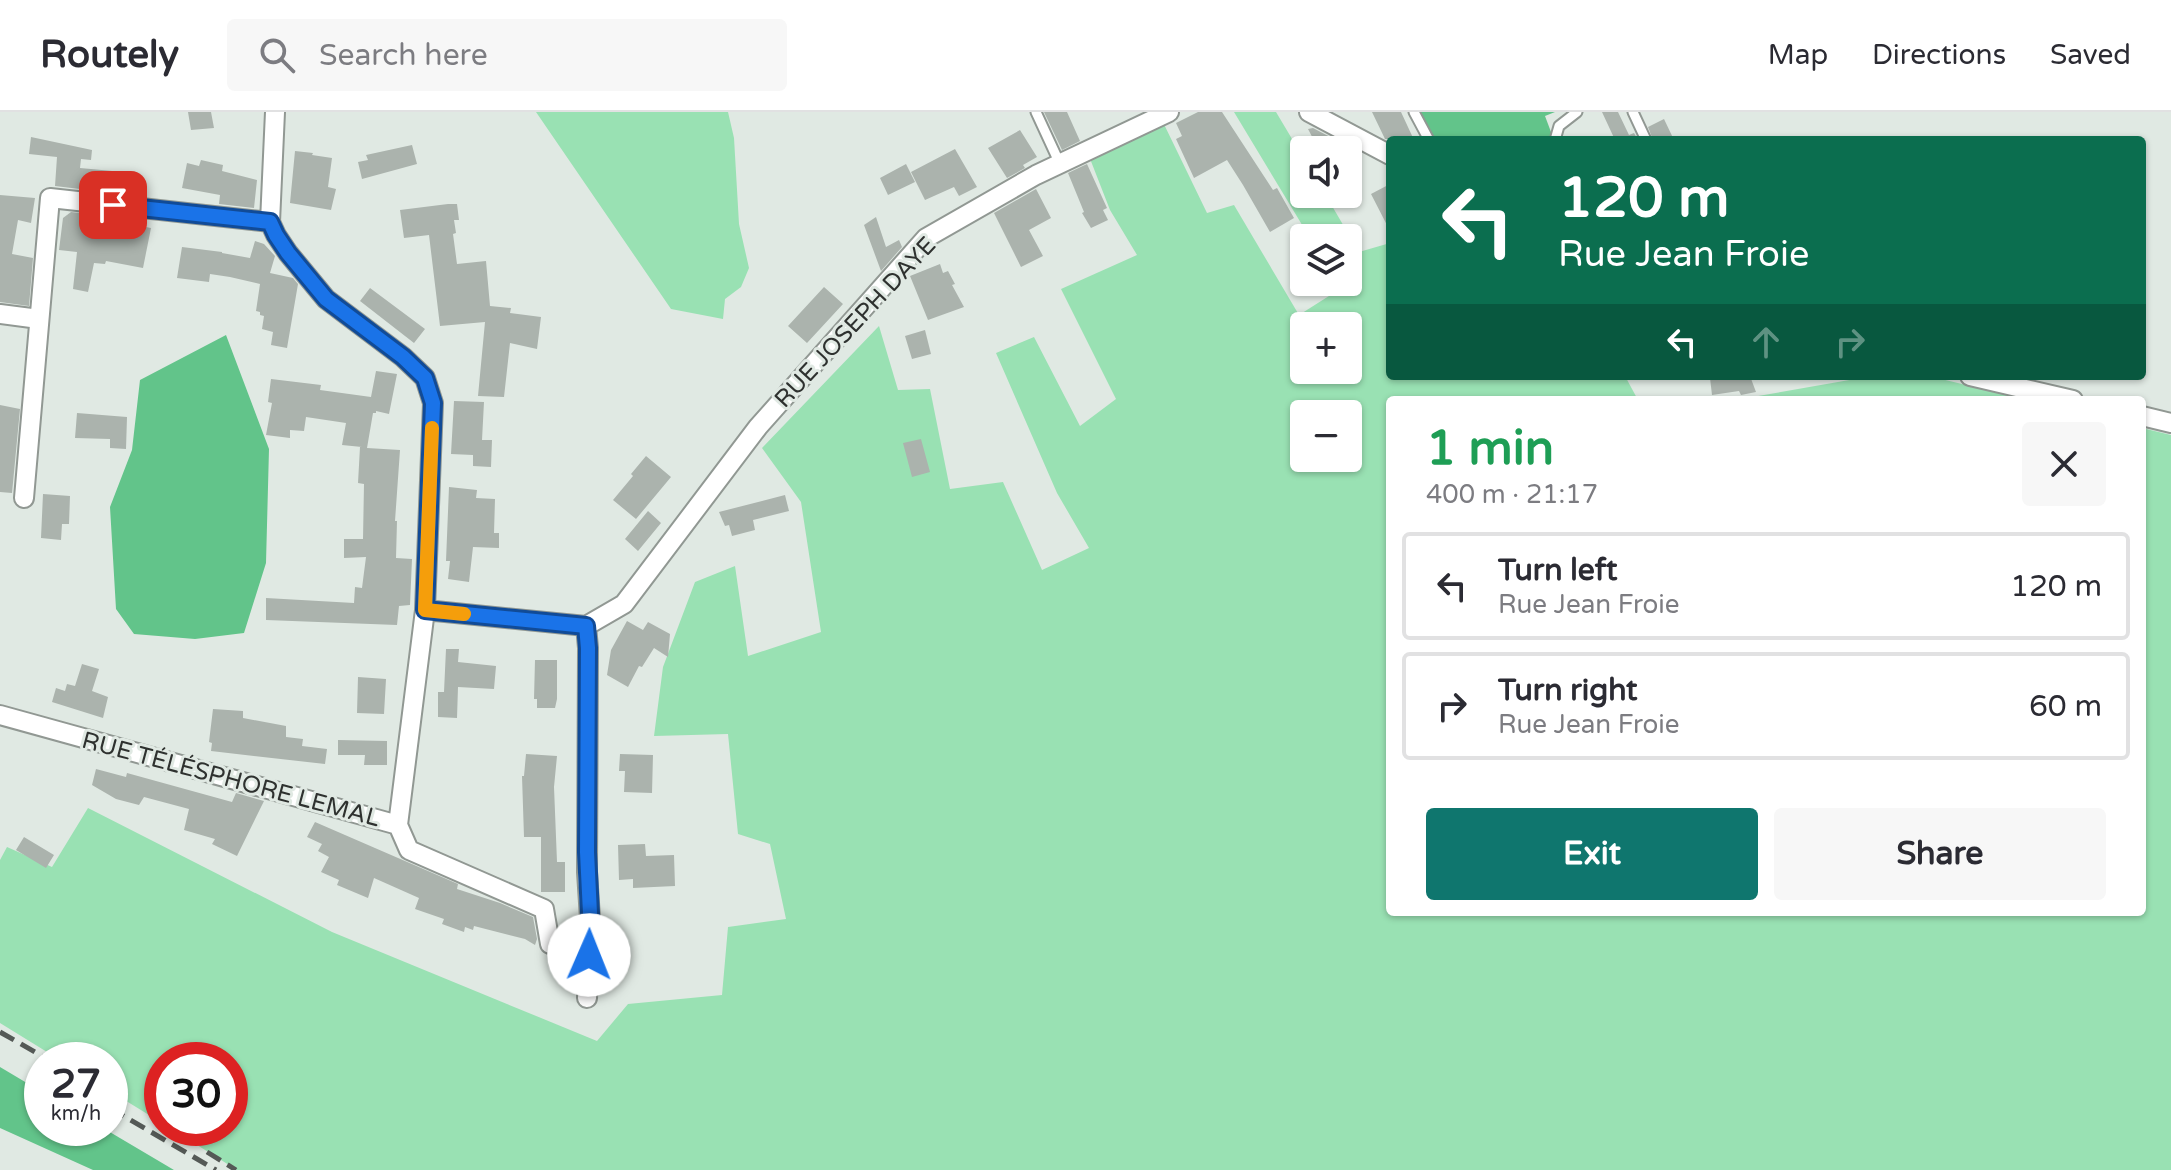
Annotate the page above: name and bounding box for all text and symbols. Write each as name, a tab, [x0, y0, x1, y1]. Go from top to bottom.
search box	[227, 19, 787, 91]
text: Routely	[40, 32, 179, 78]
icon: search	[255, 33, 299, 77]
text: Search here	[319, 37, 488, 74]
text: Map	[1768, 38, 1828, 72]
text: Directions	[1872, 38, 2006, 72]
text: Saved	[2050, 38, 2131, 72]
map controls	[1290, 136, 1362, 472]
button: sound	[1290, 136, 1362, 208]
text: 120 m	[1558, 165, 1729, 232]
icon: left	[1426, 168, 1530, 272]
pin	[79, 171, 147, 239]
icon: arrive	[91, 183, 135, 227]
button: layers	[1290, 224, 1362, 296]
street label: RUE JOSEPH DAYE	[769, 231, 942, 414]
text: Rue Jean Froie	[1558, 233, 1809, 276]
button: +	[1290, 312, 1362, 384]
icon: left	[1660, 320, 1704, 364]
icon: ahead	[1744, 320, 1788, 364]
icon: right	[1828, 320, 1872, 364]
button: −	[1290, 400, 1362, 472]
text: 1 min	[1426, 420, 1554, 478]
button: close	[2022, 422, 2106, 506]
text: 400 m · 21:17	[1426, 479, 1598, 510]
text: Turn left	[1498, 552, 1617, 589]
icon: left	[1430, 564, 1474, 608]
text: 120 m	[2010, 568, 2102, 605]
text: Rue Jean Froie	[1498, 589, 1680, 620]
text: Turn right	[1498, 672, 1638, 709]
icon: right	[1430, 684, 1474, 728]
text: 60 m	[2029, 688, 2102, 725]
text: Rue Jean Froie	[1498, 709, 1680, 740]
street label: RUE TÉLÉSPHORE LEMAL	[79, 725, 383, 833]
button: Exit	[1426, 808, 1758, 900]
button: Share	[1774, 808, 2106, 900]
position arrow	[547, 913, 631, 997]
speed limit sign: 30	[144, 1042, 248, 1146]
text: 27	[51, 1060, 101, 1108]
text: km/h	[51, 1102, 101, 1126]

